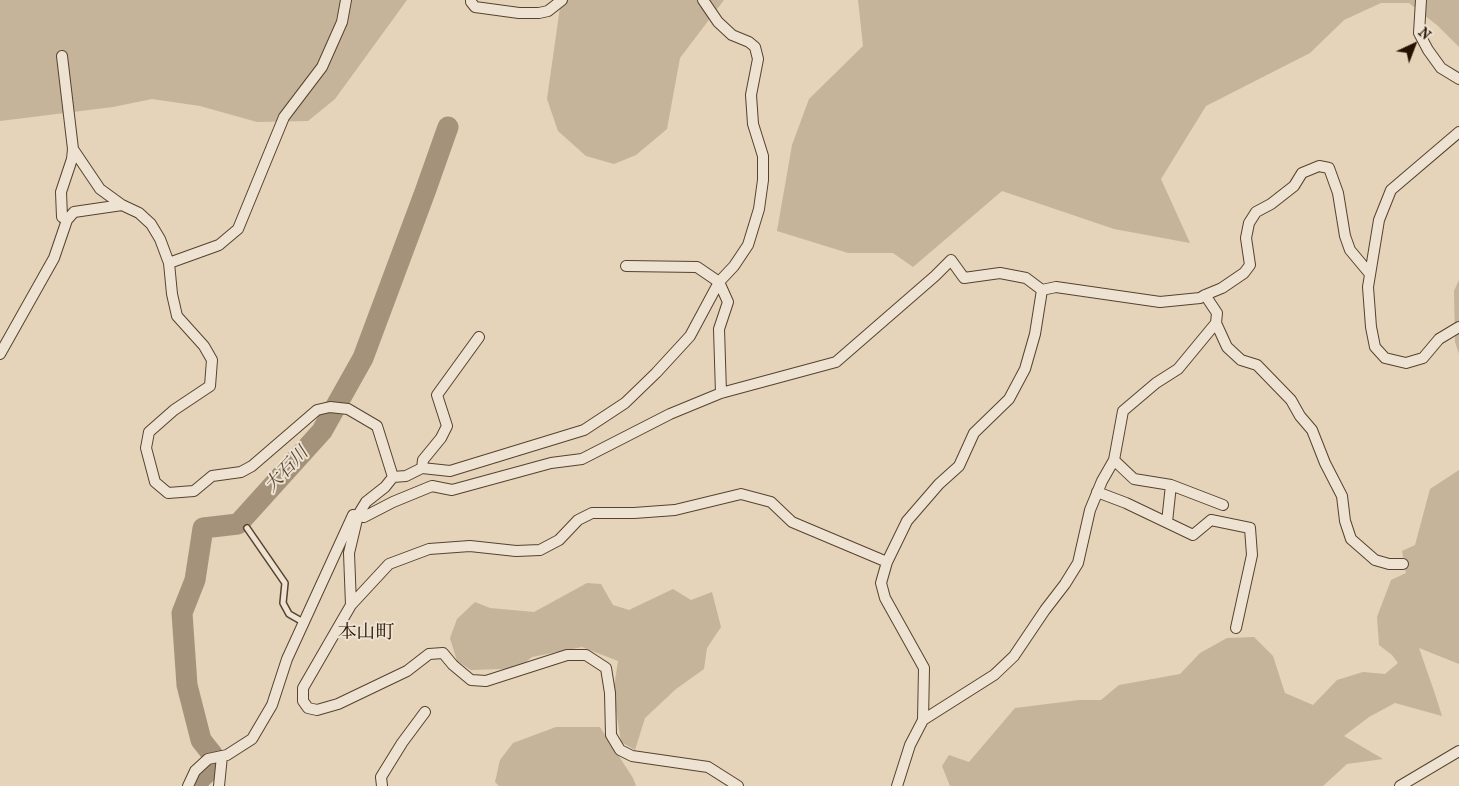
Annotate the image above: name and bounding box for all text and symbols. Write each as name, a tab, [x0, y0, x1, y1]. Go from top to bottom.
north arrow	[1389, 20, 1439, 70]
text: N	[1415, 24, 1434, 44]
water label: 大石川	[261, 443, 313, 497]
district label: 本山町	[338, 622, 394, 644]

